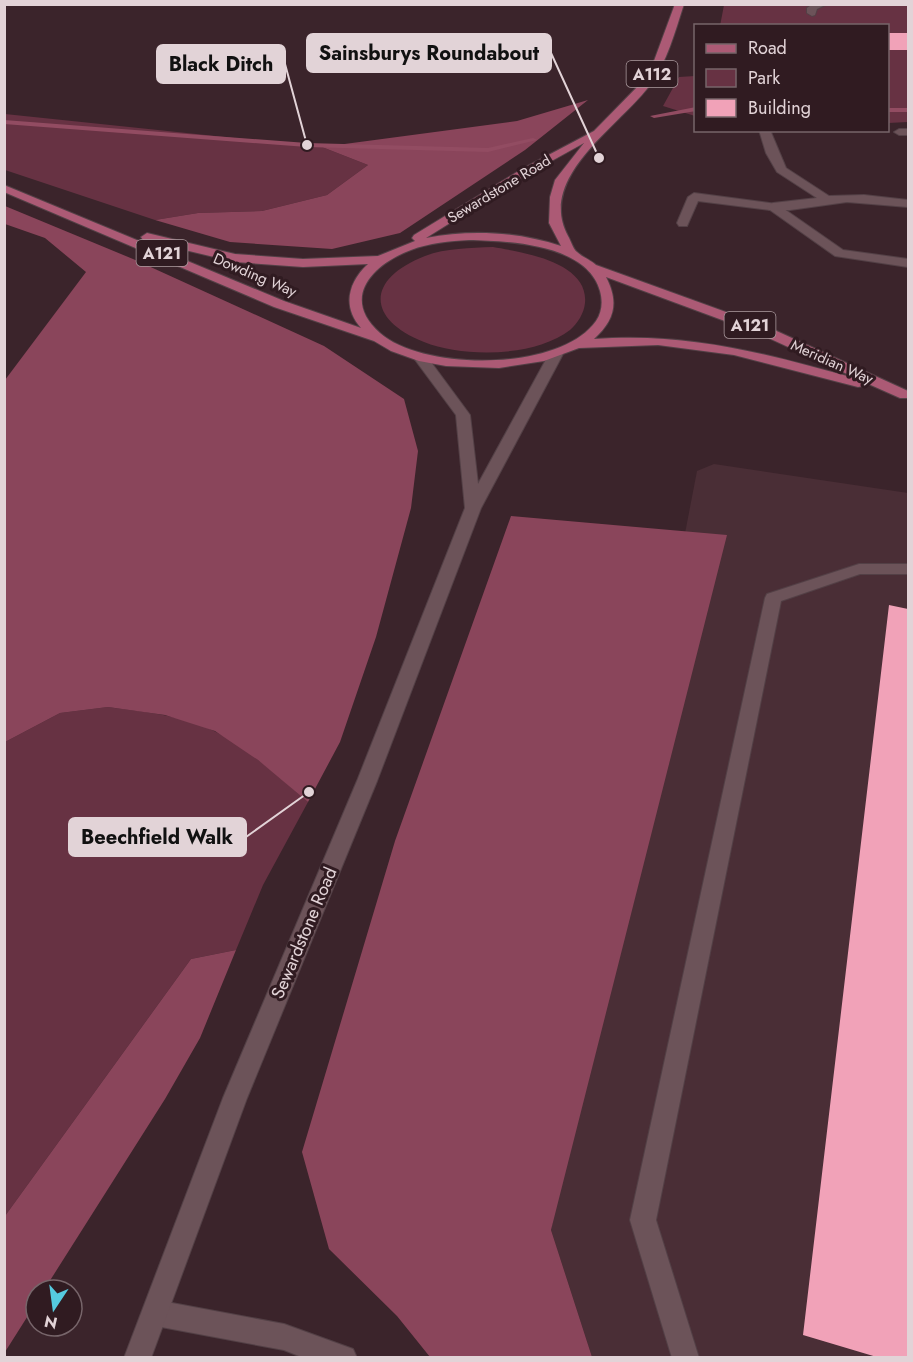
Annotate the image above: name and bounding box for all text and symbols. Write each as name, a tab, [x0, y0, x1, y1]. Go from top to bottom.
legend	[694, 24, 889, 132]
callout: Sainsburys Roundabout	[307, 34, 551, 72]
text: Road	[748, 35, 787, 61]
text: Sainsburys Roundabout	[319, 39, 540, 68]
callout: Black Ditch	[157, 45, 285, 83]
text: Black Ditch	[169, 50, 273, 79]
road number: A112	[626, 61, 678, 87]
text: Park	[748, 65, 780, 91]
text: Building	[748, 95, 811, 121]
street label: Sewardstone Road	[443, 149, 555, 229]
road number: A121	[136, 240, 188, 266]
street label: Dowding Way	[210, 248, 301, 303]
road number: A121	[724, 312, 776, 338]
street label: Meridian Way	[787, 334, 877, 390]
callout: Beechfield Walk	[69, 818, 246, 856]
text: Beechfield Walk	[81, 823, 233, 852]
street label: Sewardstone Road	[265, 863, 343, 1003]
north arrow	[24, 1278, 84, 1338]
text: N	[42, 1309, 60, 1335]

